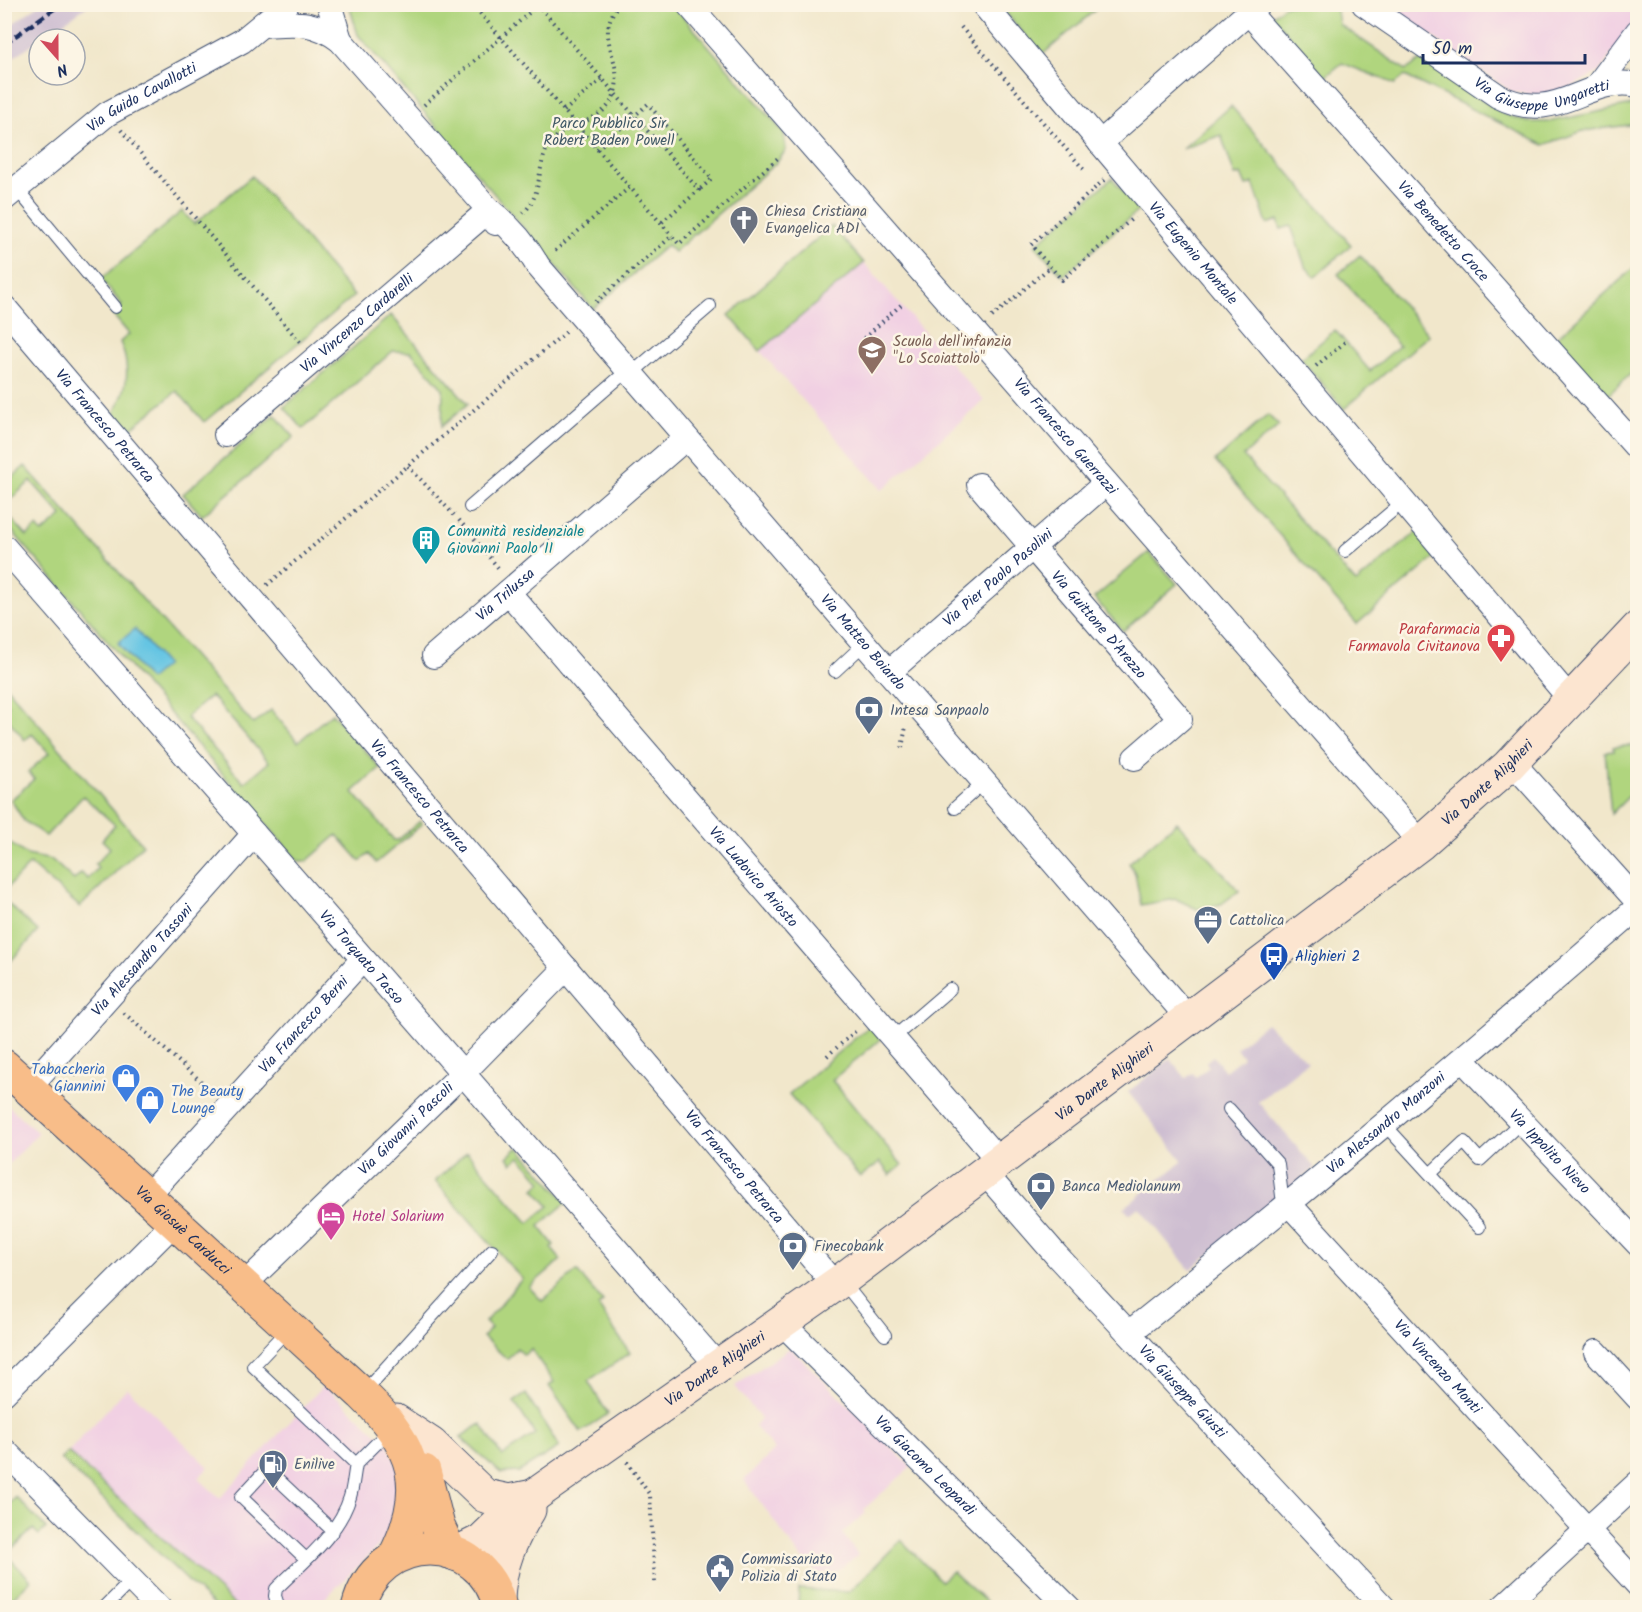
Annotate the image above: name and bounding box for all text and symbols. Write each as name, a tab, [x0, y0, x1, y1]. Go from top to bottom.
north arrow	[27, 27, 87, 87]
scale bar	[1423, 27, 1585, 65]
text: 50 m	[1432, 35, 1472, 64]
text: N	[53, 56, 71, 83]
street label: Via Guido Cavallotti	[82, 56, 203, 139]
street label: Via Giuseppe Ungaretti	[1468, 72, 1613, 119]
park label: Parco Pubblico Sir Robert Baden Powell	[544, 112, 675, 153]
street label: Via Benedetto Croce	[1391, 176, 1495, 288]
street label: Via Eugenio Montale	[1142, 197, 1244, 311]
place label: Chiesa Cristiana Evangelica ADI	[765, 200, 867, 241]
church icon: Chiesa Cristiana Evangelica ADI	[728, 204, 760, 246]
street label: Via Vincenzo Cardarelli	[295, 267, 421, 380]
place label: Scuola dell'infanzia "Lo Scoiattolo"	[893, 330, 1012, 371]
school or university icon: Scuola dell'infanzia "Lo Scoiattolo"	[856, 334, 888, 376]
street label: Via Francesco Petrarca	[49, 364, 160, 489]
street label: Via Francesco Guerrazzi	[1007, 373, 1124, 502]
place label: Comunità residenziale Giovanni Paolo II	[447, 520, 584, 561]
street label: Via Pier Paolo Pasolini	[938, 522, 1060, 633]
building icon: Comunità residenziale Giovanni Paolo II	[410, 524, 442, 566]
street label: Via Trilussa	[471, 563, 541, 628]
street label: Via Guittone D'Arezzo	[1045, 566, 1152, 685]
street label: Via Matteo Boiardo	[814, 589, 911, 696]
place label: Parafarmacia Farmavola Civitanova	[1348, 618, 1480, 659]
pharmacy icon: Parafarmacia Farmavola Civitanova	[1485, 622, 1517, 664]
bank icon: Intesa Sanpaolo	[853, 694, 885, 736]
place label: Intesa Sanpaolo	[890, 699, 989, 723]
street label: Via Dante Alighieri	[1436, 734, 1541, 833]
street label: Via Francesco Petrarca	[363, 735, 474, 859]
street label: Via Ludovico Ariosto	[702, 821, 804, 933]
street label: Via Alessandro Tassoni	[86, 898, 200, 1022]
office icon: Cattolica	[1192, 904, 1224, 946]
street label: Via Torquato Tasso	[313, 905, 409, 1011]
place label: Cattolica	[1229, 909, 1284, 933]
bus stop icon: Alighieri 2	[1258, 940, 1290, 982]
place label: Alighieri 2	[1295, 945, 1360, 969]
street label: Via Francesco Berni	[253, 970, 356, 1079]
street label: Via Dante Alighieri	[1051, 1037, 1161, 1128]
place label: Tabaccheria Giannini	[31, 1058, 106, 1099]
shop icon: Tabaccheria Giannini	[110, 1062, 142, 1104]
street label: Via Alessandro Manzoni	[1322, 1065, 1453, 1181]
street label: Via Giovanni Pascoli	[353, 1076, 461, 1181]
place label: The Beauty Lounge	[171, 1080, 244, 1121]
shop icon: The Beauty Lounge	[134, 1084, 166, 1126]
street label: Via Ippolito Nievo	[1503, 1104, 1596, 1200]
street label: Via Francesco Petrarca	[678, 1105, 789, 1230]
bank icon: Banca Mediolanum	[1025, 1170, 1057, 1212]
place label: Banca Mediolanum	[1062, 1175, 1181, 1199]
street label: Via Giosuè Carducci	[129, 1180, 237, 1282]
hotel icon: Hotel Solarium	[315, 1200, 347, 1242]
place label: Hotel Solarium	[352, 1205, 444, 1229]
bank icon: Finecobank	[777, 1230, 809, 1272]
place label: Finecobank	[814, 1235, 885, 1259]
street label: Via Vincenzo Monti	[1387, 1314, 1488, 1421]
street label: Via Dante Alighieri	[660, 1325, 772, 1414]
street label: Via Giuseppe Giusti	[1132, 1340, 1233, 1445]
street label: Via Giacomo Leopardi	[868, 1410, 982, 1523]
fuel station icon: Enilive	[257, 1448, 289, 1490]
place label: Enilive	[294, 1453, 335, 1477]
place label: Commissariato Polizia di Stato	[741, 1548, 837, 1589]
public building icon: Commissariato Polizia di Stato	[704, 1552, 736, 1594]

